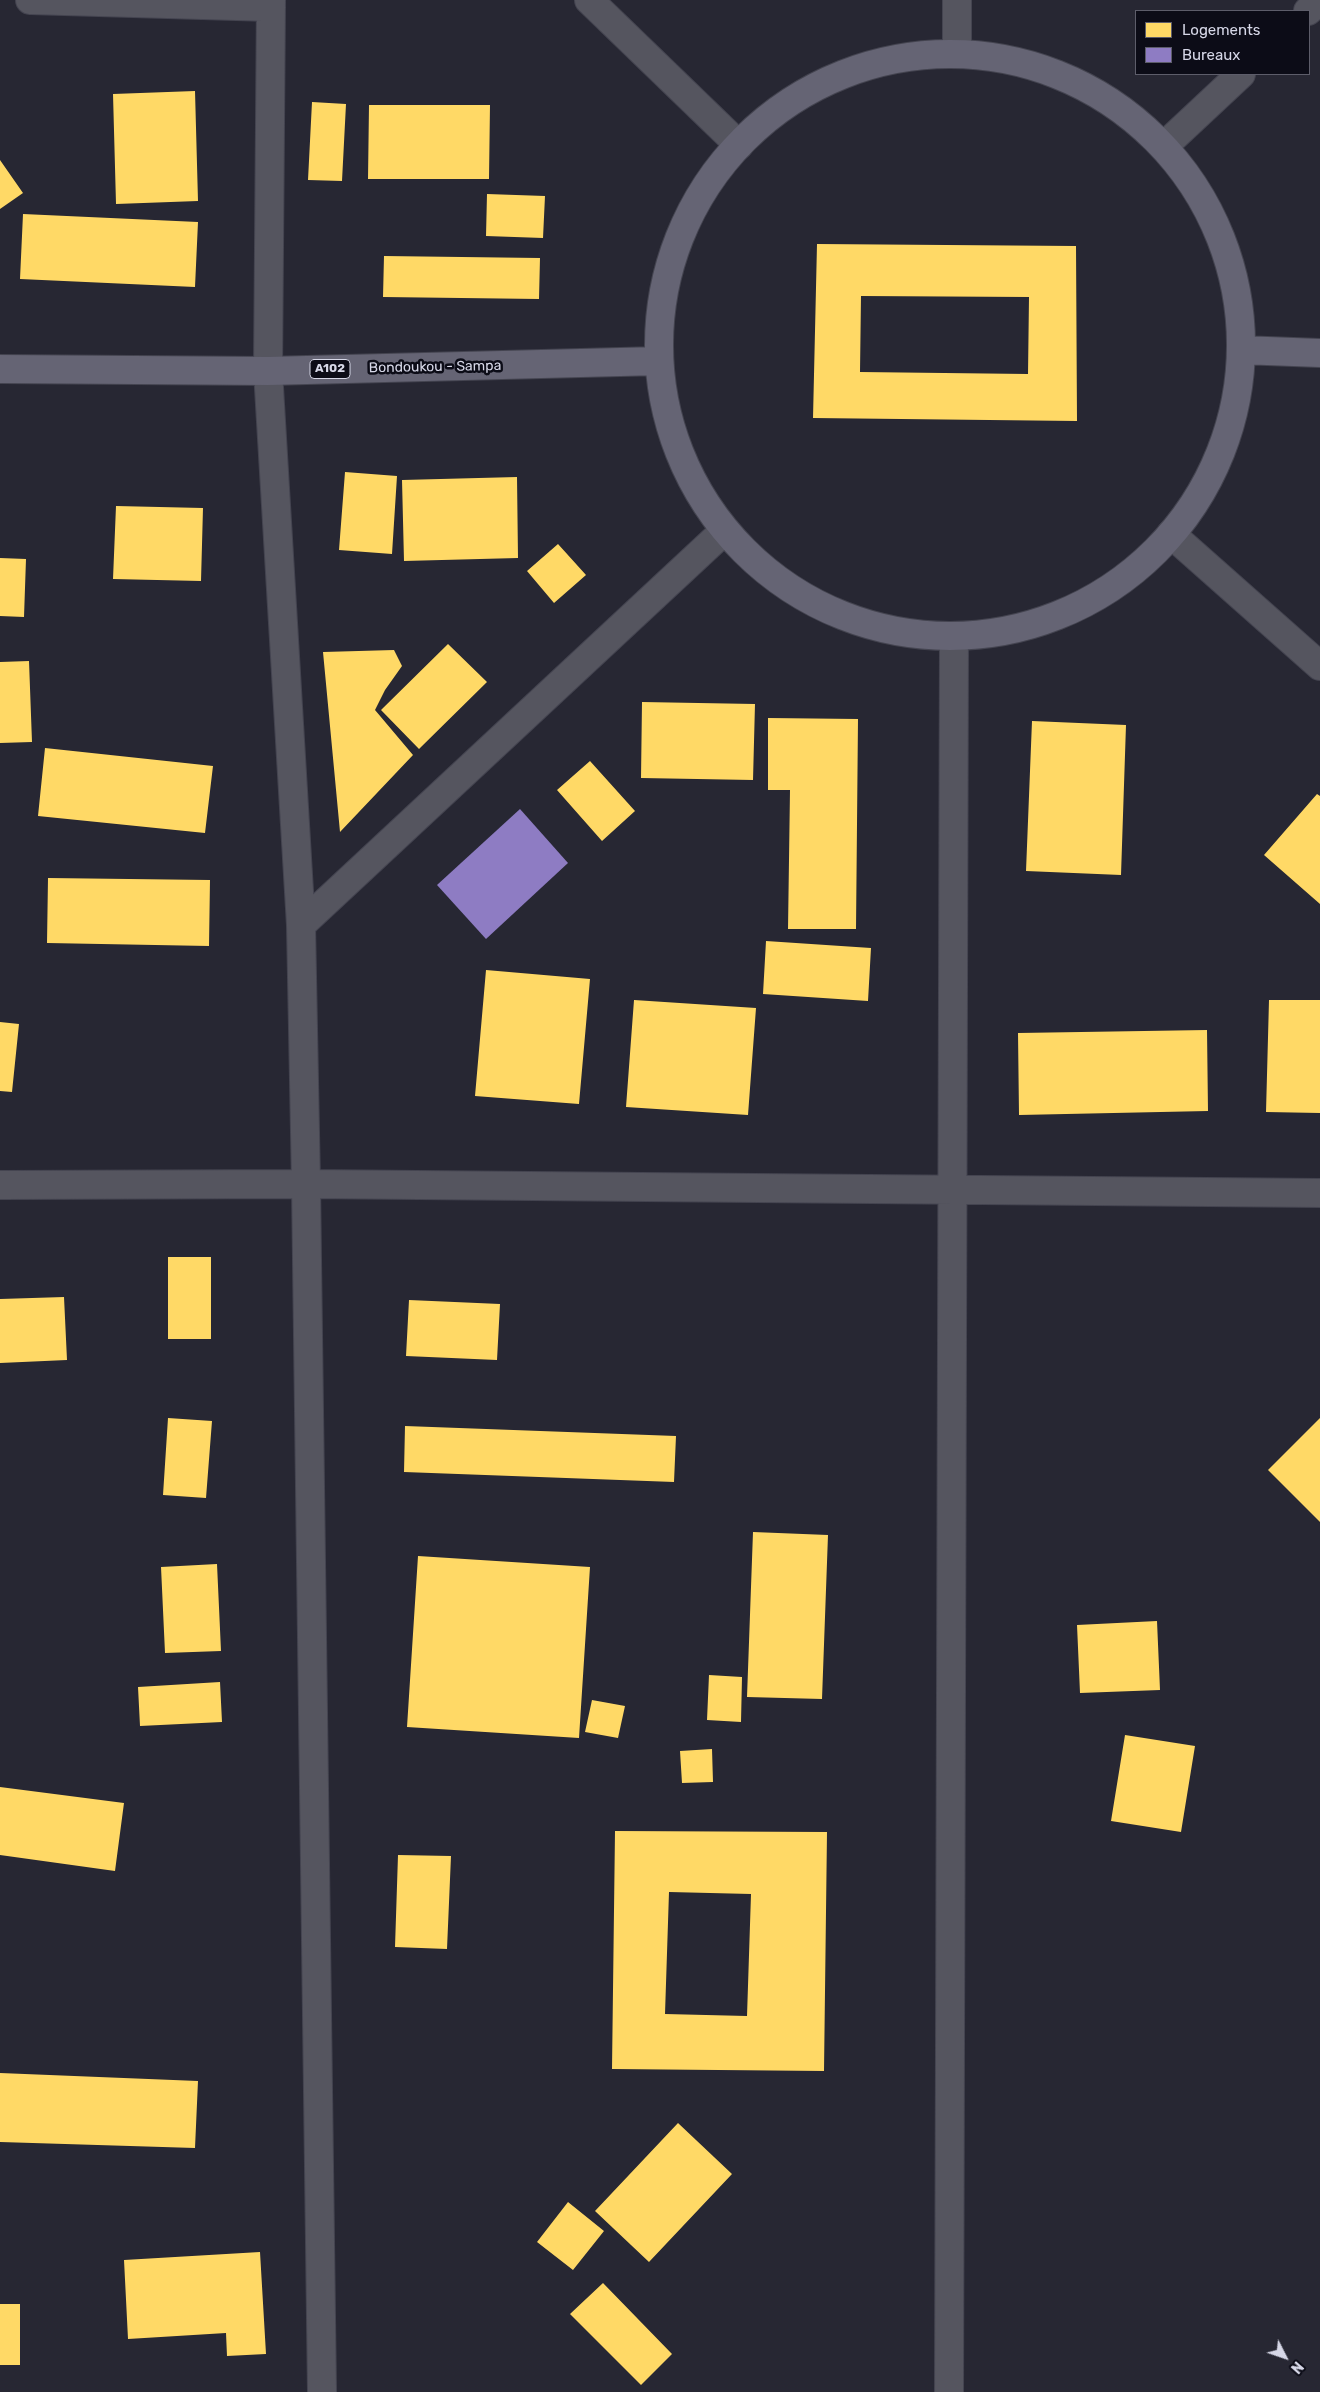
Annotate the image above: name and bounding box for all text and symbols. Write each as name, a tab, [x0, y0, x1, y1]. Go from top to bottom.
legend	[1135, 10, 1310, 75]
text: Logements	[1182, 21, 1260, 39]
text: Bureaux	[1182, 46, 1240, 64]
street label: Bondoukou - Sampa	[369, 357, 501, 377]
road number: A102	[310, 359, 350, 378]
north arrow	[1260, 2332, 1310, 2382]
text: N	[1287, 2358, 1306, 2377]

